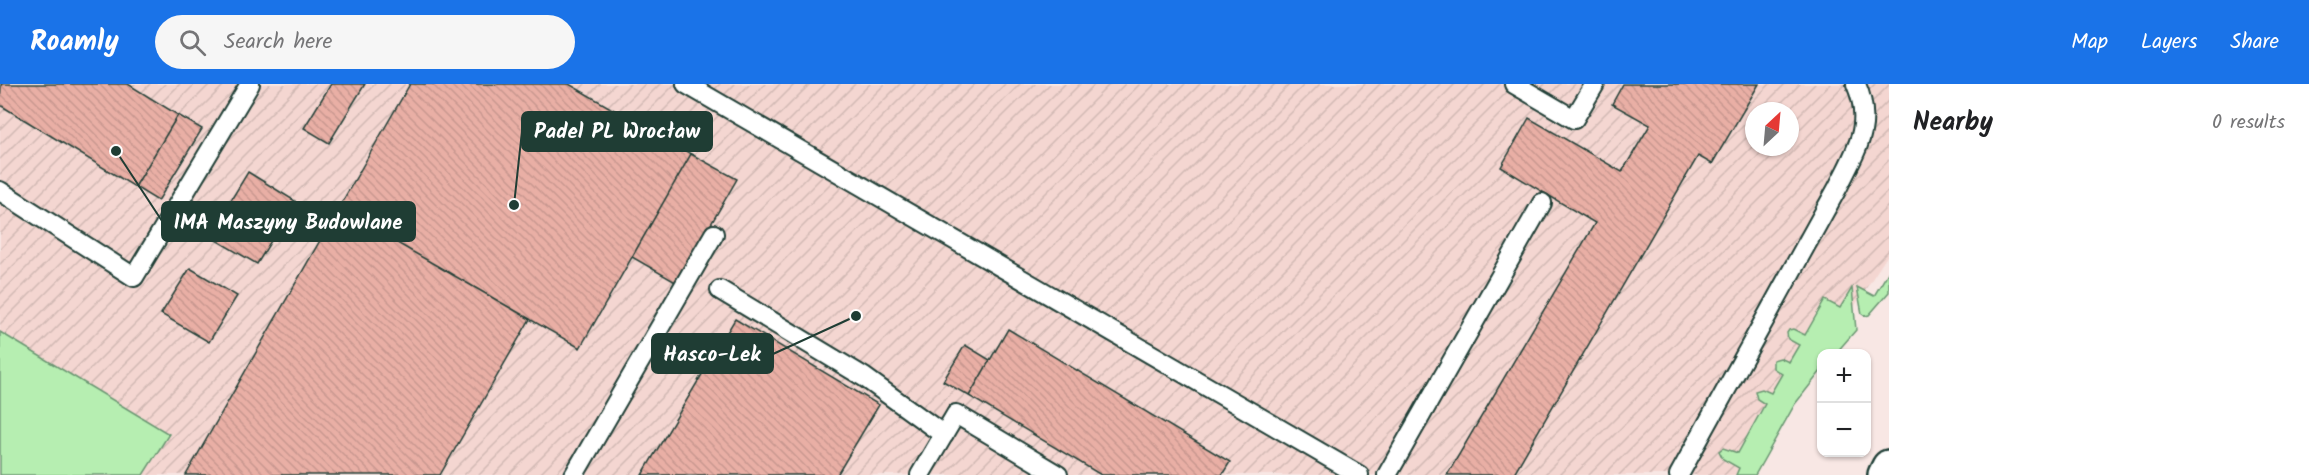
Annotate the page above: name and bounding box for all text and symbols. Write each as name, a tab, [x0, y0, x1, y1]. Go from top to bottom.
search box	[155, 15, 575, 69]
text: Roamly	[30, 20, 119, 65]
text: Search here	[224, 25, 332, 60]
icon: search	[176, 26, 209, 59]
text: Map	[2071, 26, 2108, 59]
text: Layers	[2141, 26, 2197, 59]
text: Share	[2230, 26, 2279, 59]
north arrow	[1745, 102, 1799, 156]
text: Nearby	[1913, 102, 1993, 144]
text: 0 results	[2212, 107, 2285, 139]
callout: Padel PL Wrocław	[522, 112, 712, 151]
text: Padel PL Wrocław	[534, 116, 701, 149]
callout: IMA Maszyny Budowlane	[162, 202, 415, 241]
text: IMA Maszyny Budowlane	[173, 207, 403, 240]
callout: Hasco-Lek	[652, 334, 773, 373]
text: Hasco-Lek	[663, 339, 761, 372]
map controls	[1817, 349, 1871, 457]
button: +	[1817, 349, 1871, 403]
button: −	[1817, 403, 1871, 457]

